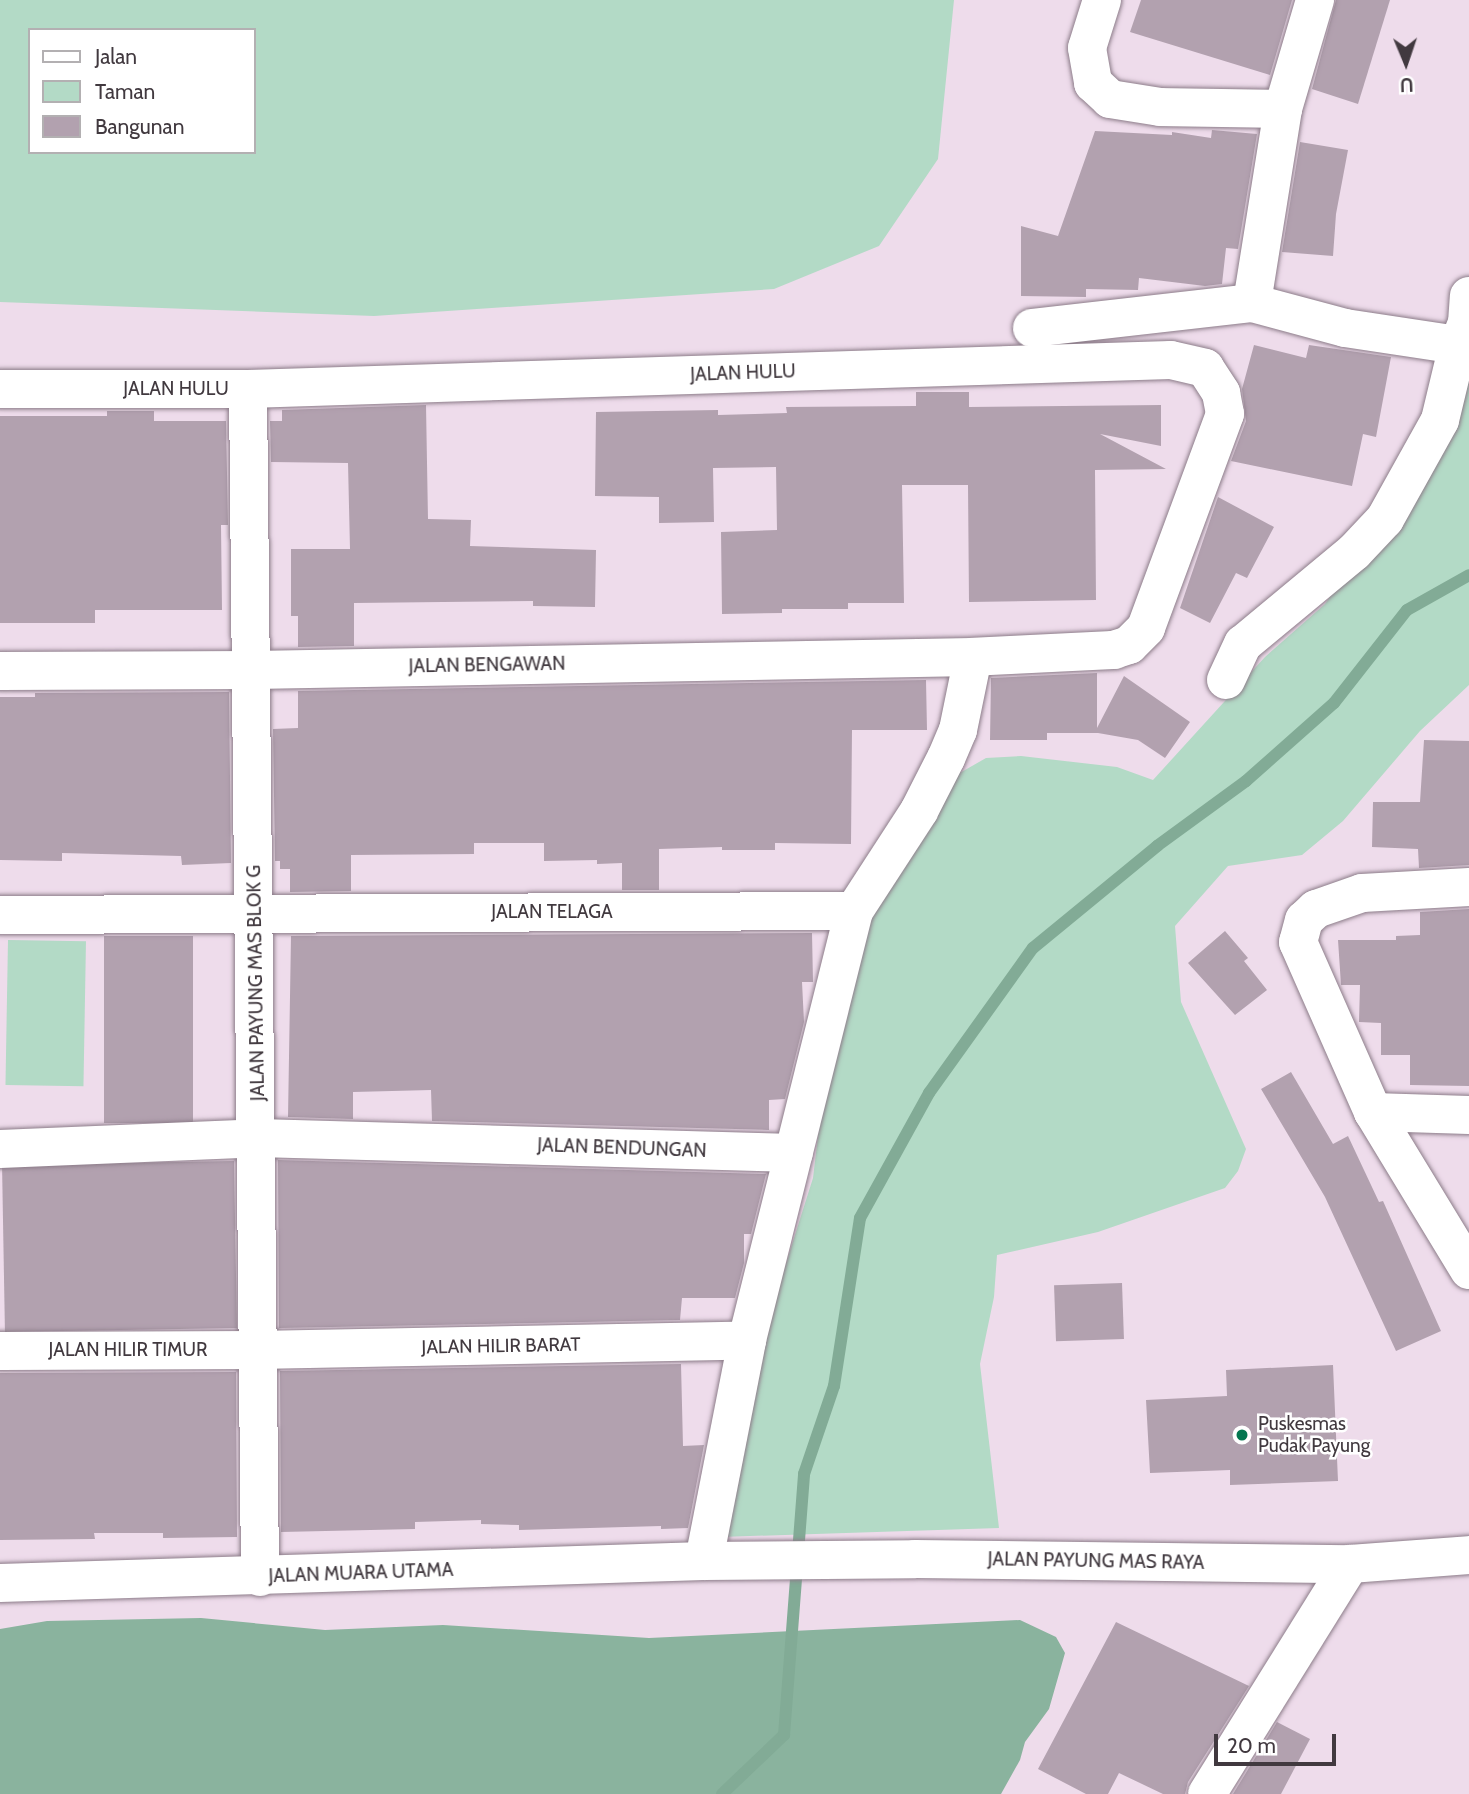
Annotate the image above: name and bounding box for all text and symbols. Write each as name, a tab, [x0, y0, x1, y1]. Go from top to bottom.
legend	[28, 28, 256, 154]
north arrow	[1371, 28, 1441, 98]
text: Jalan	[95, 44, 137, 69]
text: U	[1400, 73, 1414, 96]
text: Taman	[95, 79, 155, 104]
text: Bangunan	[95, 114, 184, 139]
street label: JALAN HULU	[690, 360, 796, 386]
street label: JALAN HULU	[123, 378, 229, 400]
street label: JALAN BENGAWAN	[408, 652, 566, 678]
street label: JALAN PAYUNG MAS BLOK G	[243, 865, 269, 1101]
street label: JALAN TELAGA	[491, 901, 613, 923]
street label: JALAN BENDUNGAN	[537, 1134, 707, 1162]
street label: JALAN HILIR BARAT	[421, 1333, 581, 1359]
street label: JALAN HILIR TIMUR	[48, 1339, 208, 1361]
place label: Puskesmas Pudak Payung	[1258, 1413, 1370, 1457]
marker: Puskesmas Pudak Payung	[1232, 1425, 1252, 1445]
street label: JALAN PAYUNG MAS RAYA	[987, 1548, 1205, 1574]
street label: JALAN MUARA UTAMA	[268, 1558, 454, 1588]
scale bar	[1217, 1720, 1340, 1764]
text: 20 m	[1227, 1733, 1276, 1758]

